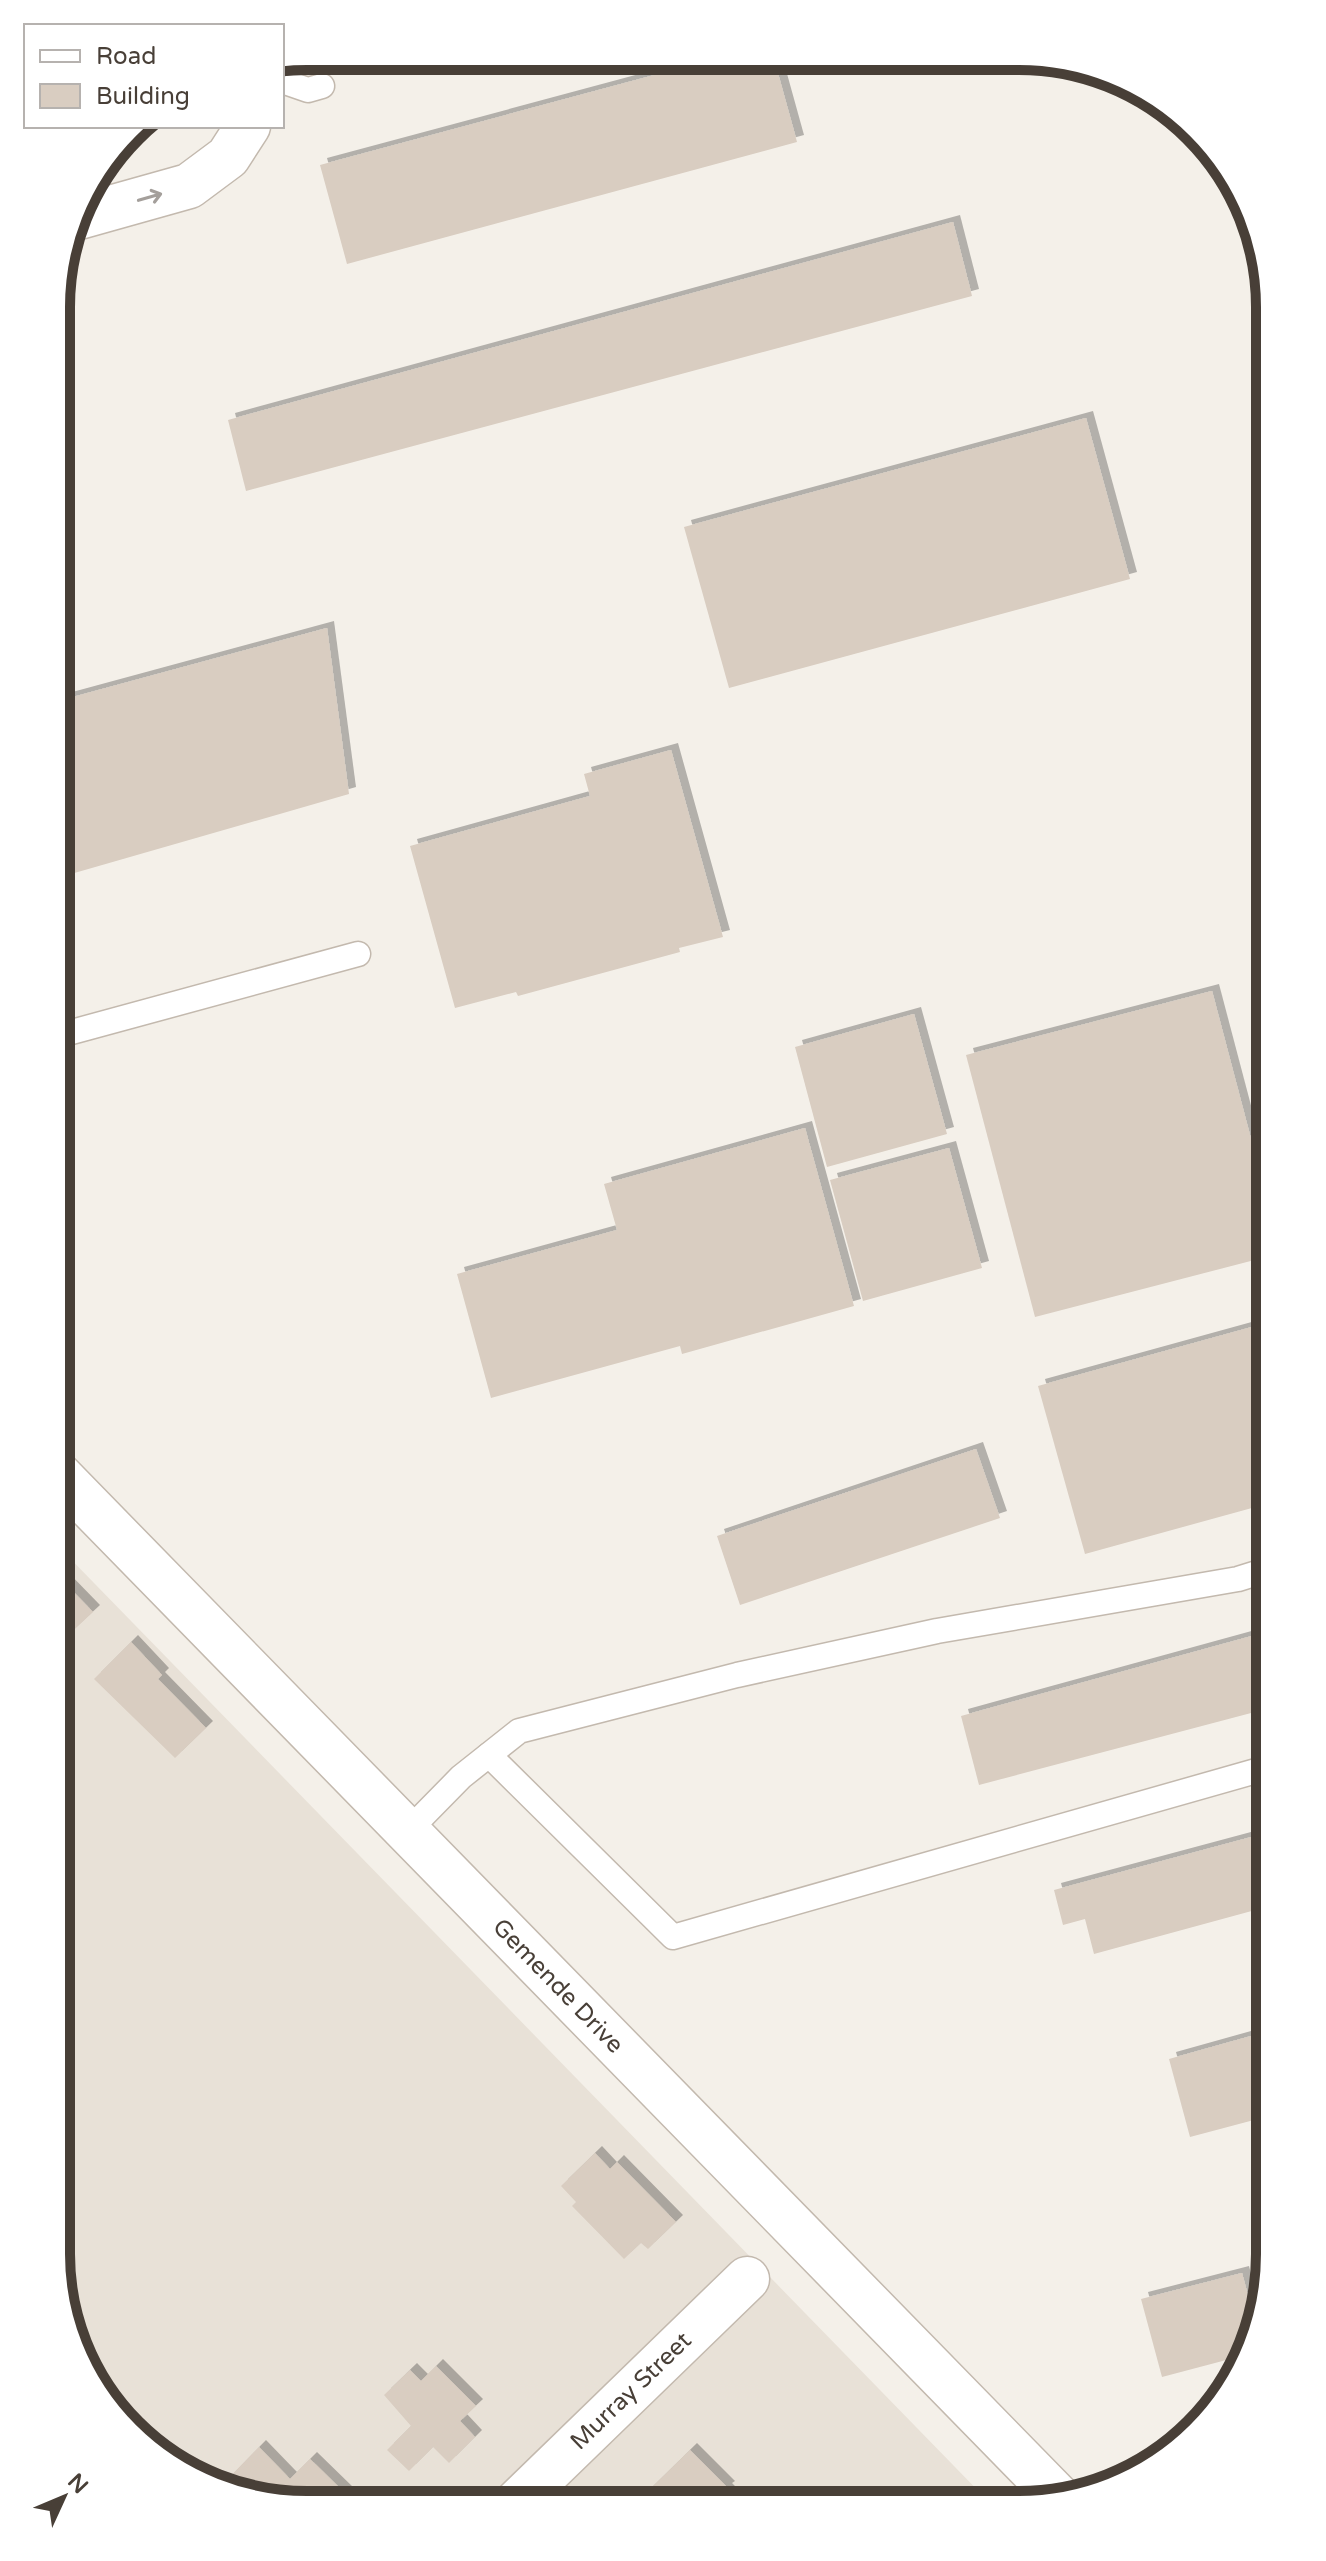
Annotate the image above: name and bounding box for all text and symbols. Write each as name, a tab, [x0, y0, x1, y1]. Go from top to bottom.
legend	[24, 24, 284, 128]
text: Road	[96, 42, 156, 71]
text: Building	[96, 82, 190, 111]
one-way arrow	[137, 189, 163, 204]
street label: Gemende Drive	[486, 1913, 630, 2059]
street label: Murray Street	[565, 2326, 697, 2456]
north arrow	[24, 2457, 104, 2537]
text: N	[62, 2468, 93, 2499]

